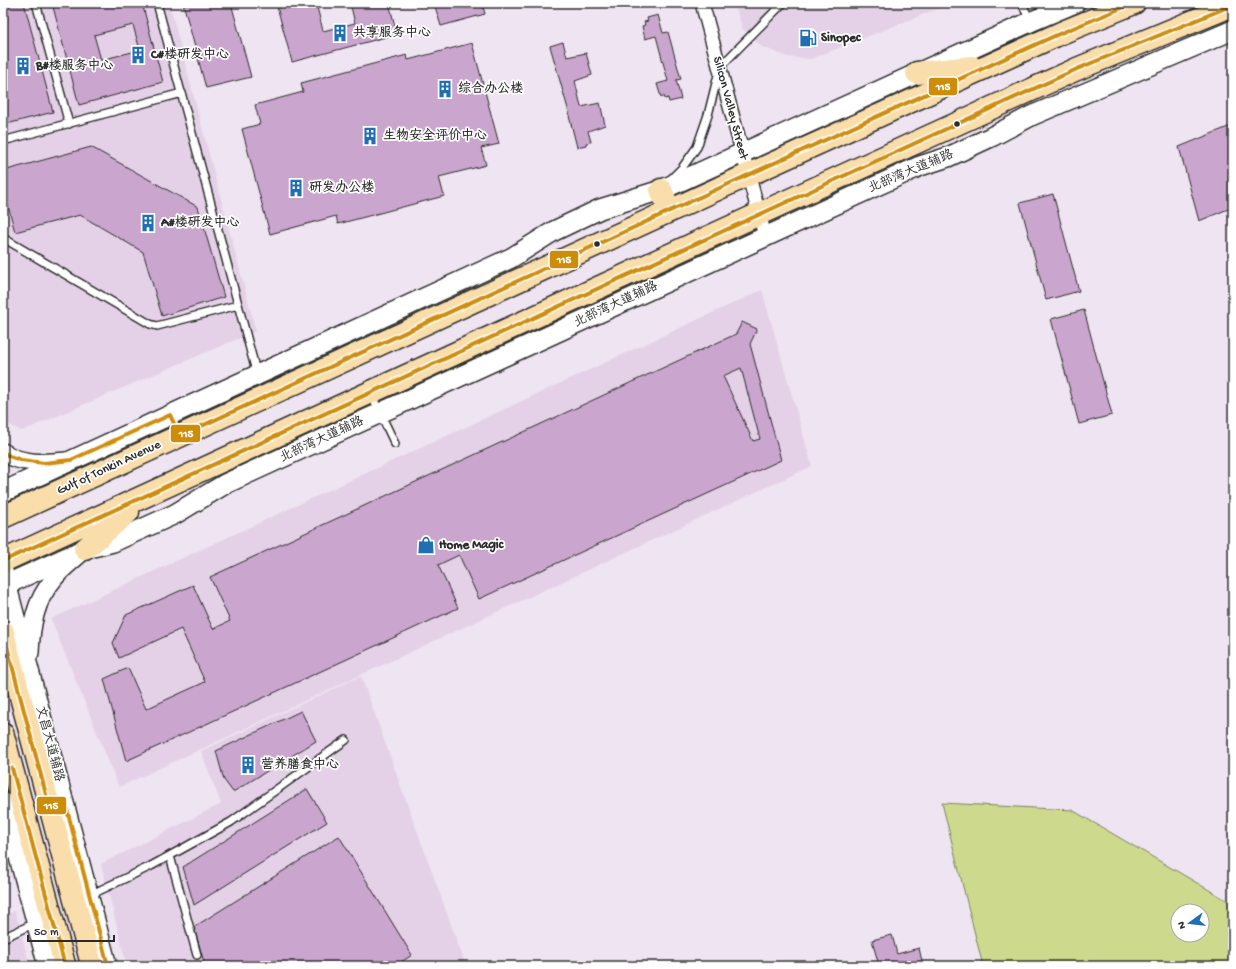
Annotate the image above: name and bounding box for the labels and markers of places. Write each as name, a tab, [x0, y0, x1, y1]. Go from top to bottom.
building icon: 共享服务中心	[330, 23, 350, 43]
place label: 共享服务中心	[353, 25, 431, 41]
fuel station icon: Sinopec	[798, 28, 818, 48]
place label: Sinopec	[821, 31, 862, 47]
building icon: C#楼研发中心	[128, 45, 148, 65]
place label: C#楼研发中心	[150, 47, 229, 63]
building icon: B#楼服务中心	[13, 56, 33, 76]
place label: B#楼服务中心	[35, 58, 114, 74]
building icon: 综合办公楼	[435, 79, 455, 99]
place label: 综合办公楼	[458, 81, 523, 97]
unlabelled marker	[952, 119, 962, 129]
building icon: 生物安全评价中心	[360, 126, 380, 146]
place label: 生物安全评价中心	[383, 127, 487, 144]
building icon: 研发办公楼	[286, 178, 306, 198]
place label: 研发办公楼	[309, 180, 374, 196]
building icon: A#楼研发中心	[138, 213, 158, 233]
place label: A#楼研发中心	[160, 215, 240, 231]
unlabelled marker	[592, 239, 602, 249]
shop icon: Home Magic	[416, 535, 436, 555]
place label: Home Magic	[439, 538, 505, 553]
building icon: 营养膳食中心	[238, 755, 258, 775]
place label: 营养膳食中心	[261, 757, 339, 773]

